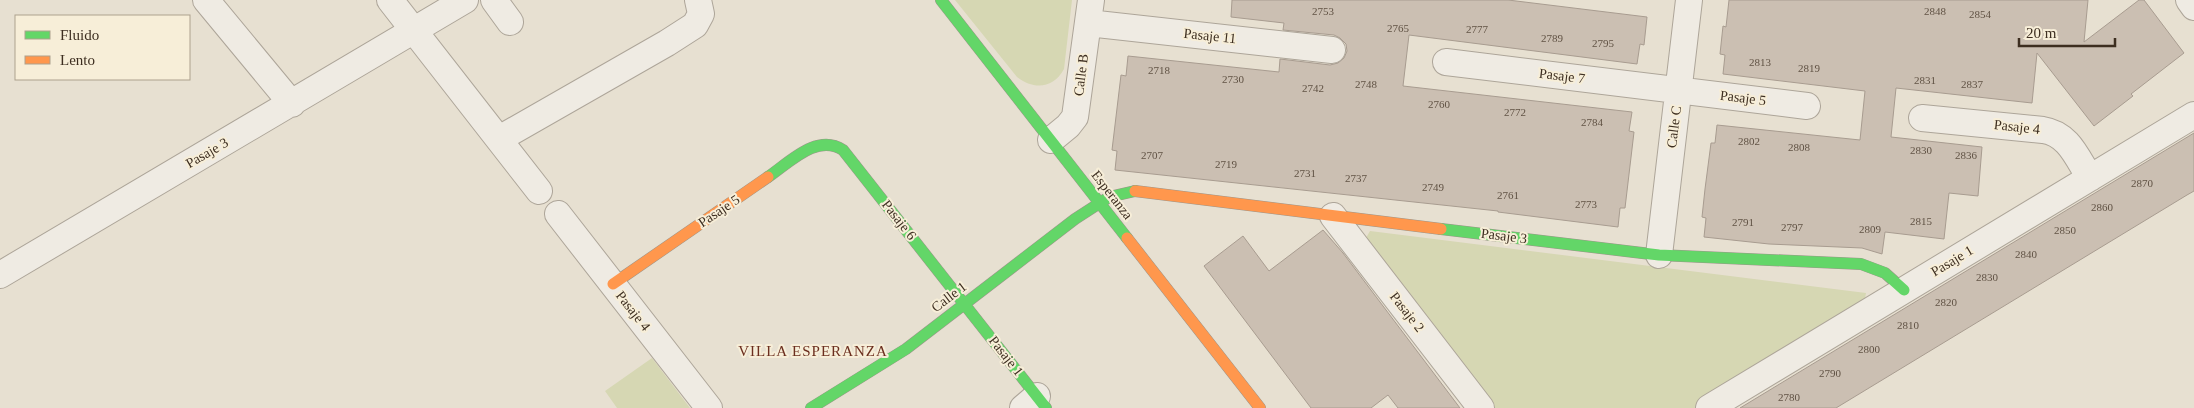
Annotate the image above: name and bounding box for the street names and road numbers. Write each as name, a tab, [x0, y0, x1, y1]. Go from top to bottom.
street label: Pasaje 11	[1183, 26, 1237, 46]
street label: Calle B	[1071, 53, 1091, 97]
street label: Pasaje 7	[1538, 66, 1586, 86]
street label: Pasaje 5	[1719, 88, 1767, 108]
street label: Calle C	[1664, 105, 1684, 149]
street label: Pasaje 4	[1993, 117, 2041, 137]
street label: Pasaje 3	[183, 135, 231, 171]
street label: Esperanza	[1088, 168, 1136, 223]
street label: Pasaje 5	[696, 192, 742, 230]
street label: Pasaje 6	[879, 197, 919, 243]
street label: Pasaje 3	[1480, 226, 1528, 246]
street label: Pasaje 1	[1928, 243, 1976, 279]
street label: Calle 1	[928, 279, 970, 315]
street label: Pasaje 4	[613, 288, 653, 334]
street label: Pasaje 2	[1387, 289, 1427, 335]
street label: Pasaje 1	[986, 333, 1026, 379]

